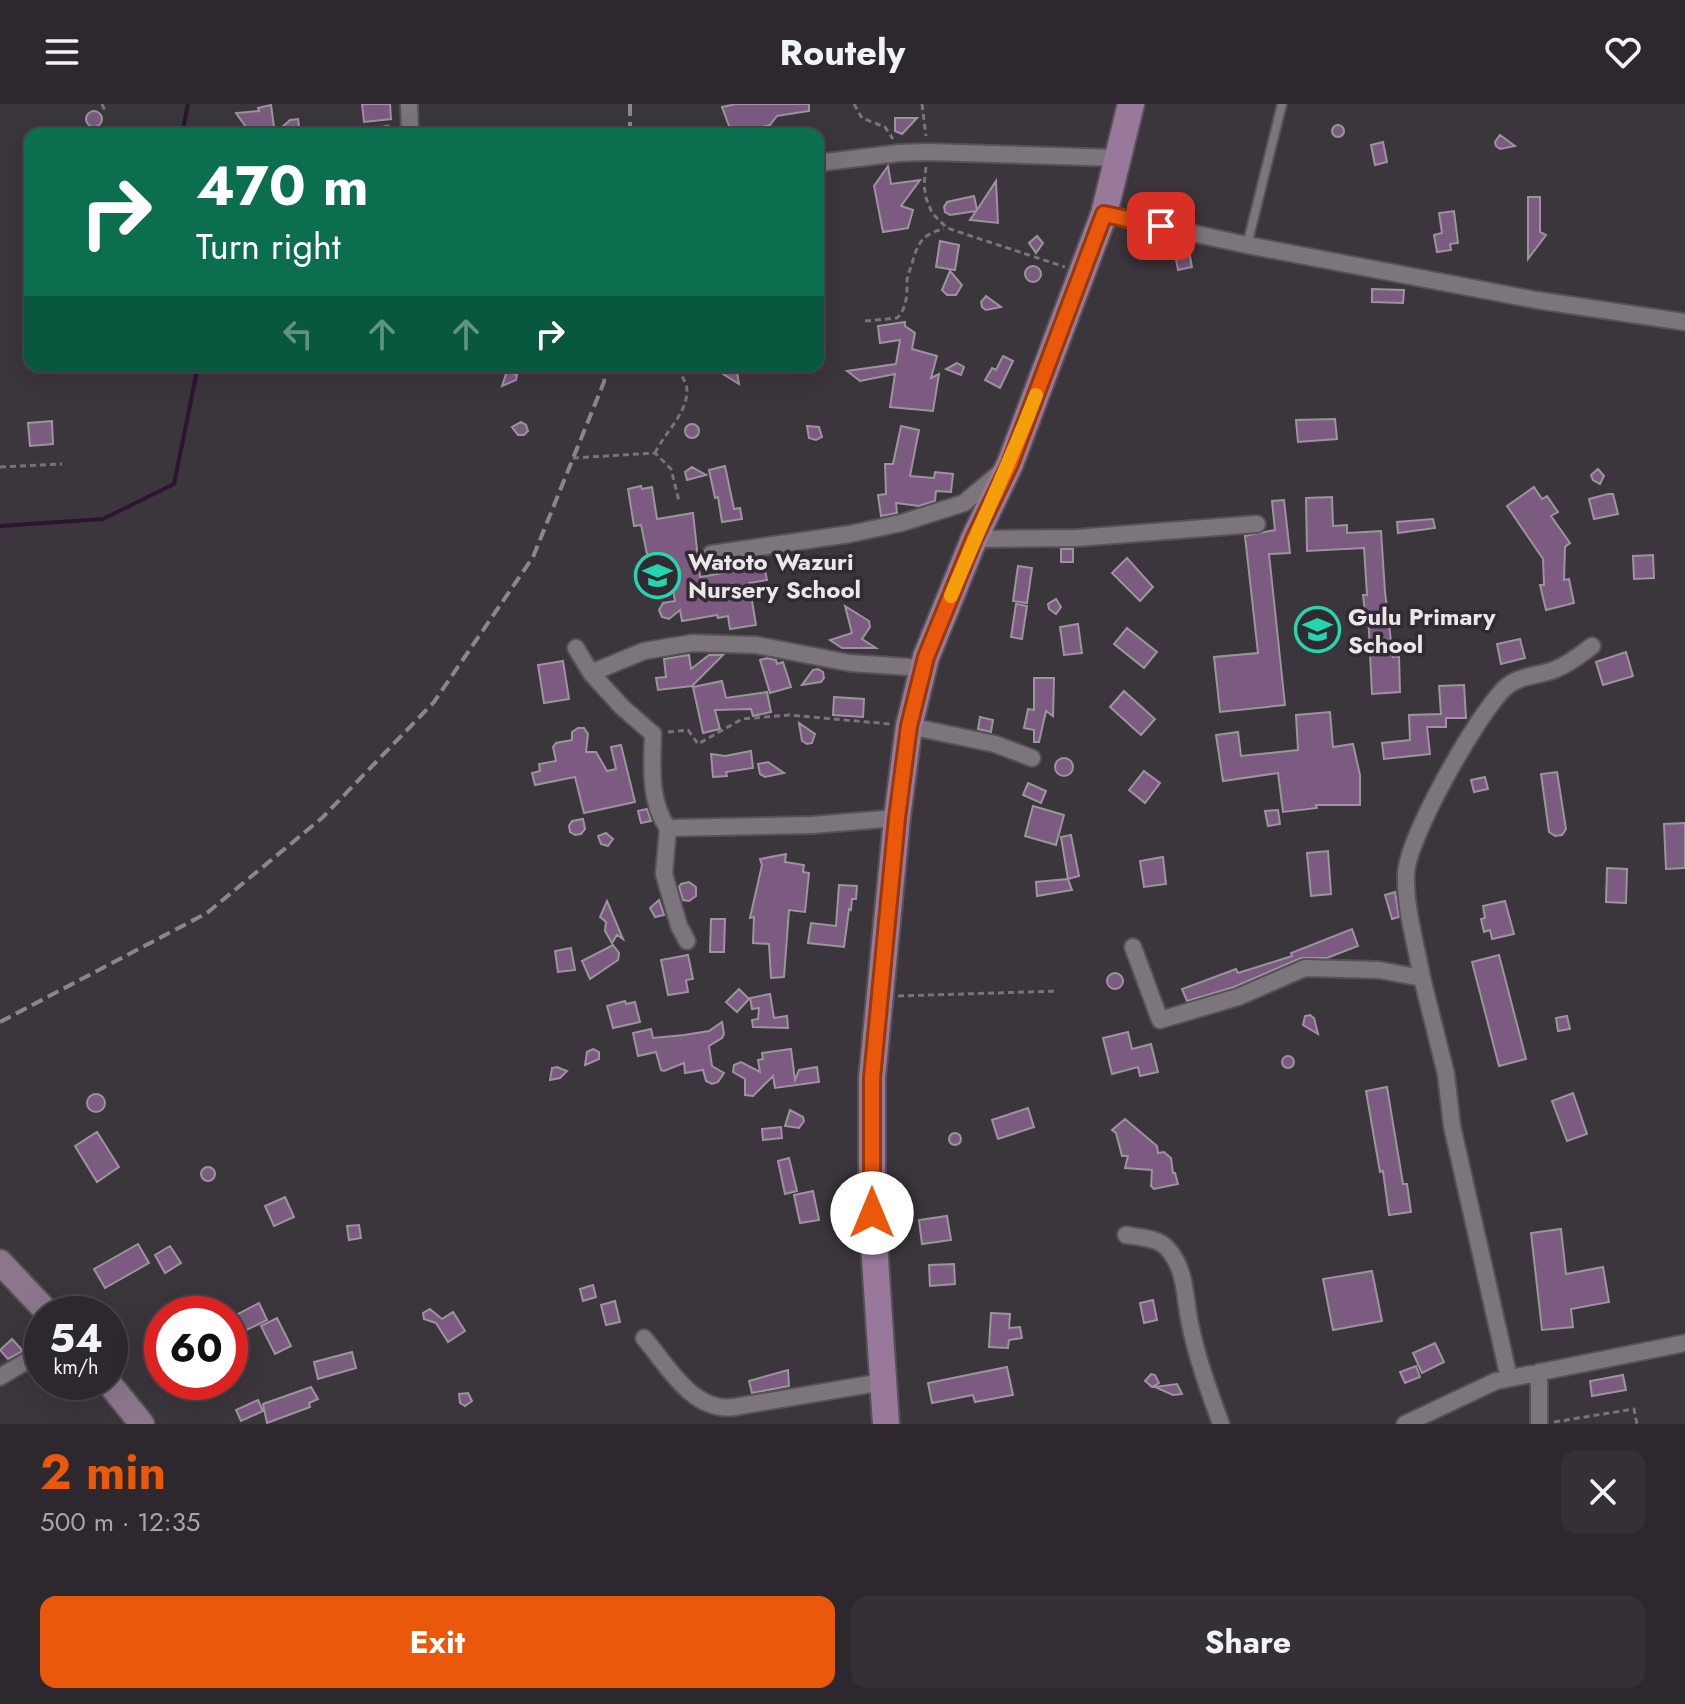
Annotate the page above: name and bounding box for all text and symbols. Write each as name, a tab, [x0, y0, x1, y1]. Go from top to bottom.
text: Routely	[780, 26, 905, 78]
icon: menu	[40, 30, 84, 74]
icon: heart	[1601, 30, 1645, 74]
text: 470 m	[196, 145, 369, 226]
icon: right	[64, 160, 168, 264]
pin	[1127, 192, 1195, 260]
icon: arrive	[1139, 204, 1183, 248]
text: Turn right	[196, 220, 341, 272]
icon: left	[276, 312, 320, 356]
icon: ahead	[360, 312, 404, 356]
icon: ahead	[444, 312, 488, 356]
icon: right	[528, 312, 572, 356]
place label: Watoto Wazuri Nursery School	[688, 544, 861, 607]
school or university icon: Watoto Wazuri Nursery School	[633, 551, 681, 599]
place label: Gulu Primary School	[1348, 599, 1496, 662]
school or university icon: Gulu Primary School	[1293, 606, 1341, 654]
position arrow	[830, 1171, 914, 1255]
speed limit sign: 60	[144, 1296, 248, 1400]
text: 54	[49, 1309, 103, 1367]
text: km/h	[53, 1353, 99, 1382]
text: 2 min	[40, 1438, 166, 1507]
button: close	[1561, 1450, 1645, 1534]
text: 500 m · 12:35	[40, 1503, 201, 1541]
button: Exit	[40, 1596, 835, 1688]
button: Share	[851, 1596, 1645, 1688]

